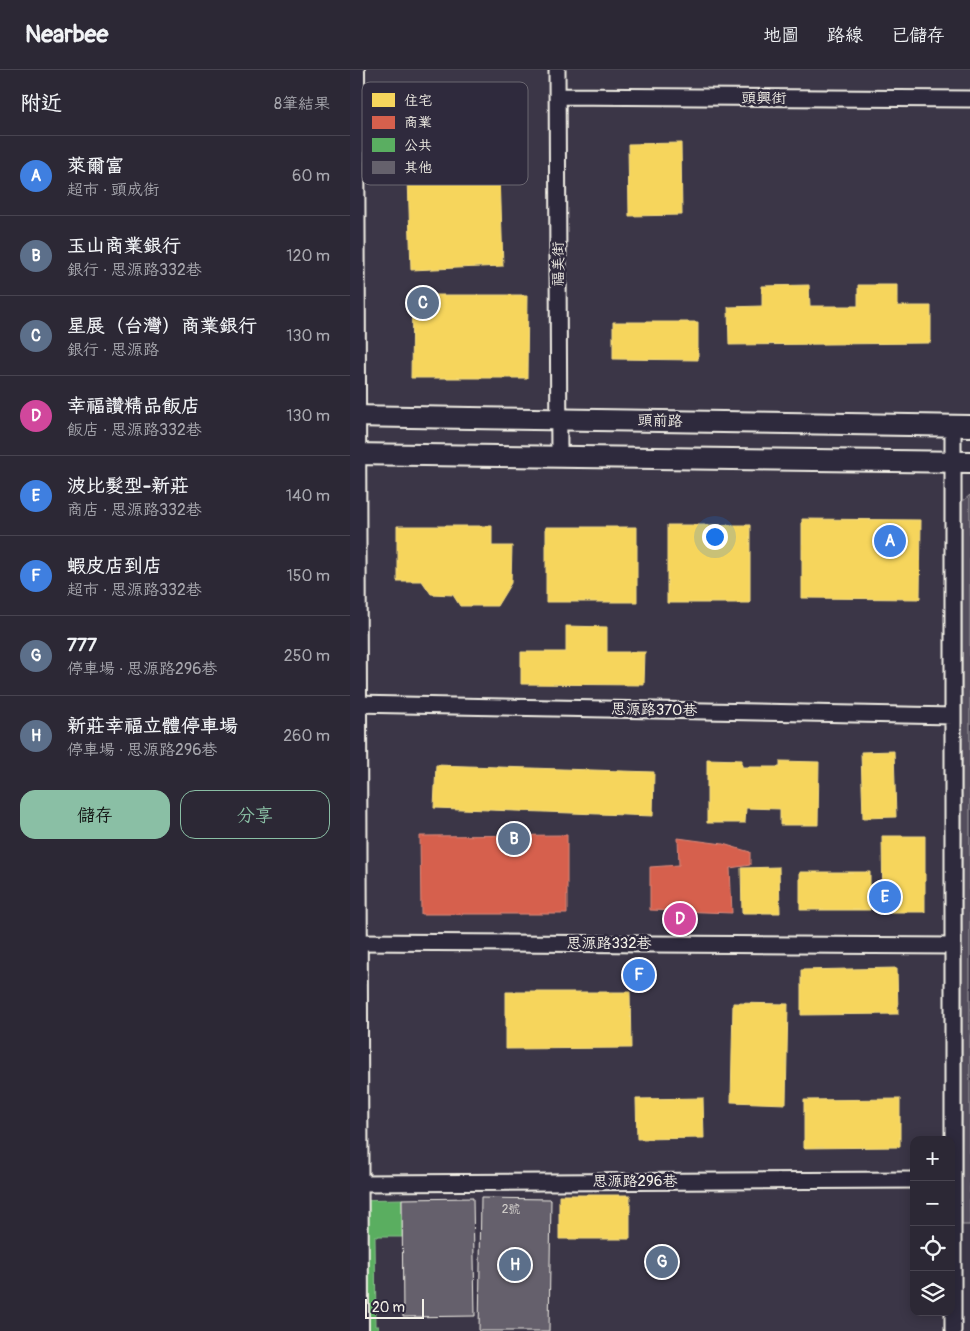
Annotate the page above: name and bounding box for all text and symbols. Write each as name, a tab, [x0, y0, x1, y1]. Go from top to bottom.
text: Nearbee	[25, 20, 108, 49]
text: 地圖	[763, 24, 799, 47]
text: 路線	[827, 24, 863, 47]
text: 已儲存	[891, 24, 945, 47]
legend	[362, 82, 528, 185]
street label: 頭興街	[741, 89, 787, 108]
text: 附近	[20, 90, 62, 117]
text: 住宅	[404, 92, 432, 109]
text: 8筆結果	[274, 94, 330, 114]
text: 商業	[404, 114, 432, 131]
text: 公共	[404, 137, 432, 154]
text: 萊爾富	[67, 154, 124, 178]
text: 其他	[404, 159, 432, 176]
text: A	[31, 166, 41, 186]
text: 60 m	[292, 166, 330, 186]
text: 超市 · 頭成街	[67, 180, 159, 200]
text: 玉山商業銀行	[67, 234, 181, 258]
street label: 福美街	[549, 241, 568, 287]
text: B	[31, 246, 41, 266]
text: 120 m	[286, 246, 330, 266]
text: 銀行 · 思源路332巷	[67, 260, 202, 280]
pin: C	[407, 284, 439, 322]
text: 星展（台灣）商業銀行	[67, 314, 257, 338]
text: C	[31, 326, 41, 346]
text: 130 m	[286, 326, 330, 346]
text: 銀行 · 思源路	[67, 340, 159, 360]
text: 幸福讚精品飯店	[67, 394, 200, 418]
text: D	[31, 406, 41, 426]
text: 130 m	[286, 406, 330, 426]
street label: 頭前路	[637, 411, 683, 431]
text: 飯店 · 思源路332巷	[67, 420, 202, 440]
text: 波比髮型-新莊	[67, 474, 189, 498]
text: E	[32, 486, 40, 506]
text: 140 m	[286, 486, 330, 506]
text: 商店 · 思源路332巷	[67, 500, 202, 520]
pin: A	[874, 522, 906, 560]
your location	[702, 524, 728, 550]
text: 蝦皮店到店	[67, 554, 162, 578]
text: F	[31, 566, 41, 586]
text: 150 m	[286, 566, 330, 586]
text: 超市 · 思源路332巷	[67, 580, 202, 600]
text: 777	[67, 633, 97, 657]
text: G	[31, 646, 41, 666]
text: 250 m	[284, 646, 330, 666]
text: 停車場 · 思源路296巷	[67, 659, 218, 679]
street label: 思源路370巷	[611, 700, 697, 720]
text: 新莊幸福立體停車場	[67, 714, 238, 738]
text: H	[31, 726, 41, 746]
text: 260 m	[283, 726, 330, 746]
text: 停車場 · 思源路296巷	[67, 740, 218, 760]
button: 儲存	[20, 790, 170, 839]
button: 分享	[180, 790, 330, 839]
pin: B	[498, 820, 530, 858]
pin: E	[869, 878, 901, 916]
pin: D	[664, 900, 696, 938]
street label: 思源路332巷	[566, 934, 652, 953]
pin: F	[623, 956, 655, 994]
map controls	[910, 1136, 955, 1316]
button: +	[910, 1136, 955, 1181]
street label: 思源路296巷	[593, 1172, 677, 1191]
button: −	[910, 1181, 955, 1226]
house number: 2號	[502, 1202, 520, 1217]
button: locate	[910, 1226, 955, 1271]
pin: G	[646, 1243, 678, 1281]
pin: H	[499, 1246, 531, 1284]
button: layers	[910, 1271, 955, 1316]
scale bar	[365, 1296, 424, 1319]
text: 20 m	[372, 1299, 405, 1316]

